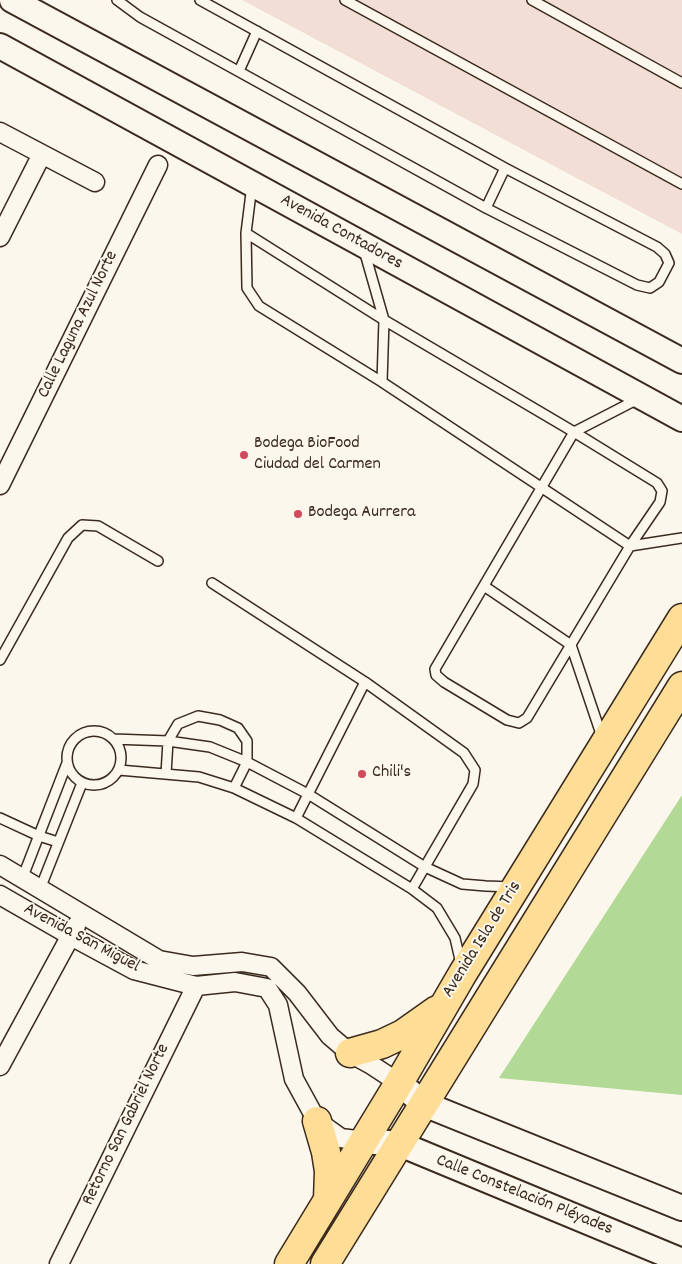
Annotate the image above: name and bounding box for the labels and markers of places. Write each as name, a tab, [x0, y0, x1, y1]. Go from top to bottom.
place label: Bodega BioFood Ciudad del Carmen	[254, 434, 381, 476]
marker: Bodega BioFood Ciudad del Carmen	[238, 449, 250, 461]
place label: Bodega Aurrera	[308, 503, 415, 525]
marker: Bodega Aurrera	[292, 508, 304, 520]
place label: Chili's	[372, 763, 411, 785]
marker: Chili's	[356, 768, 368, 780]

